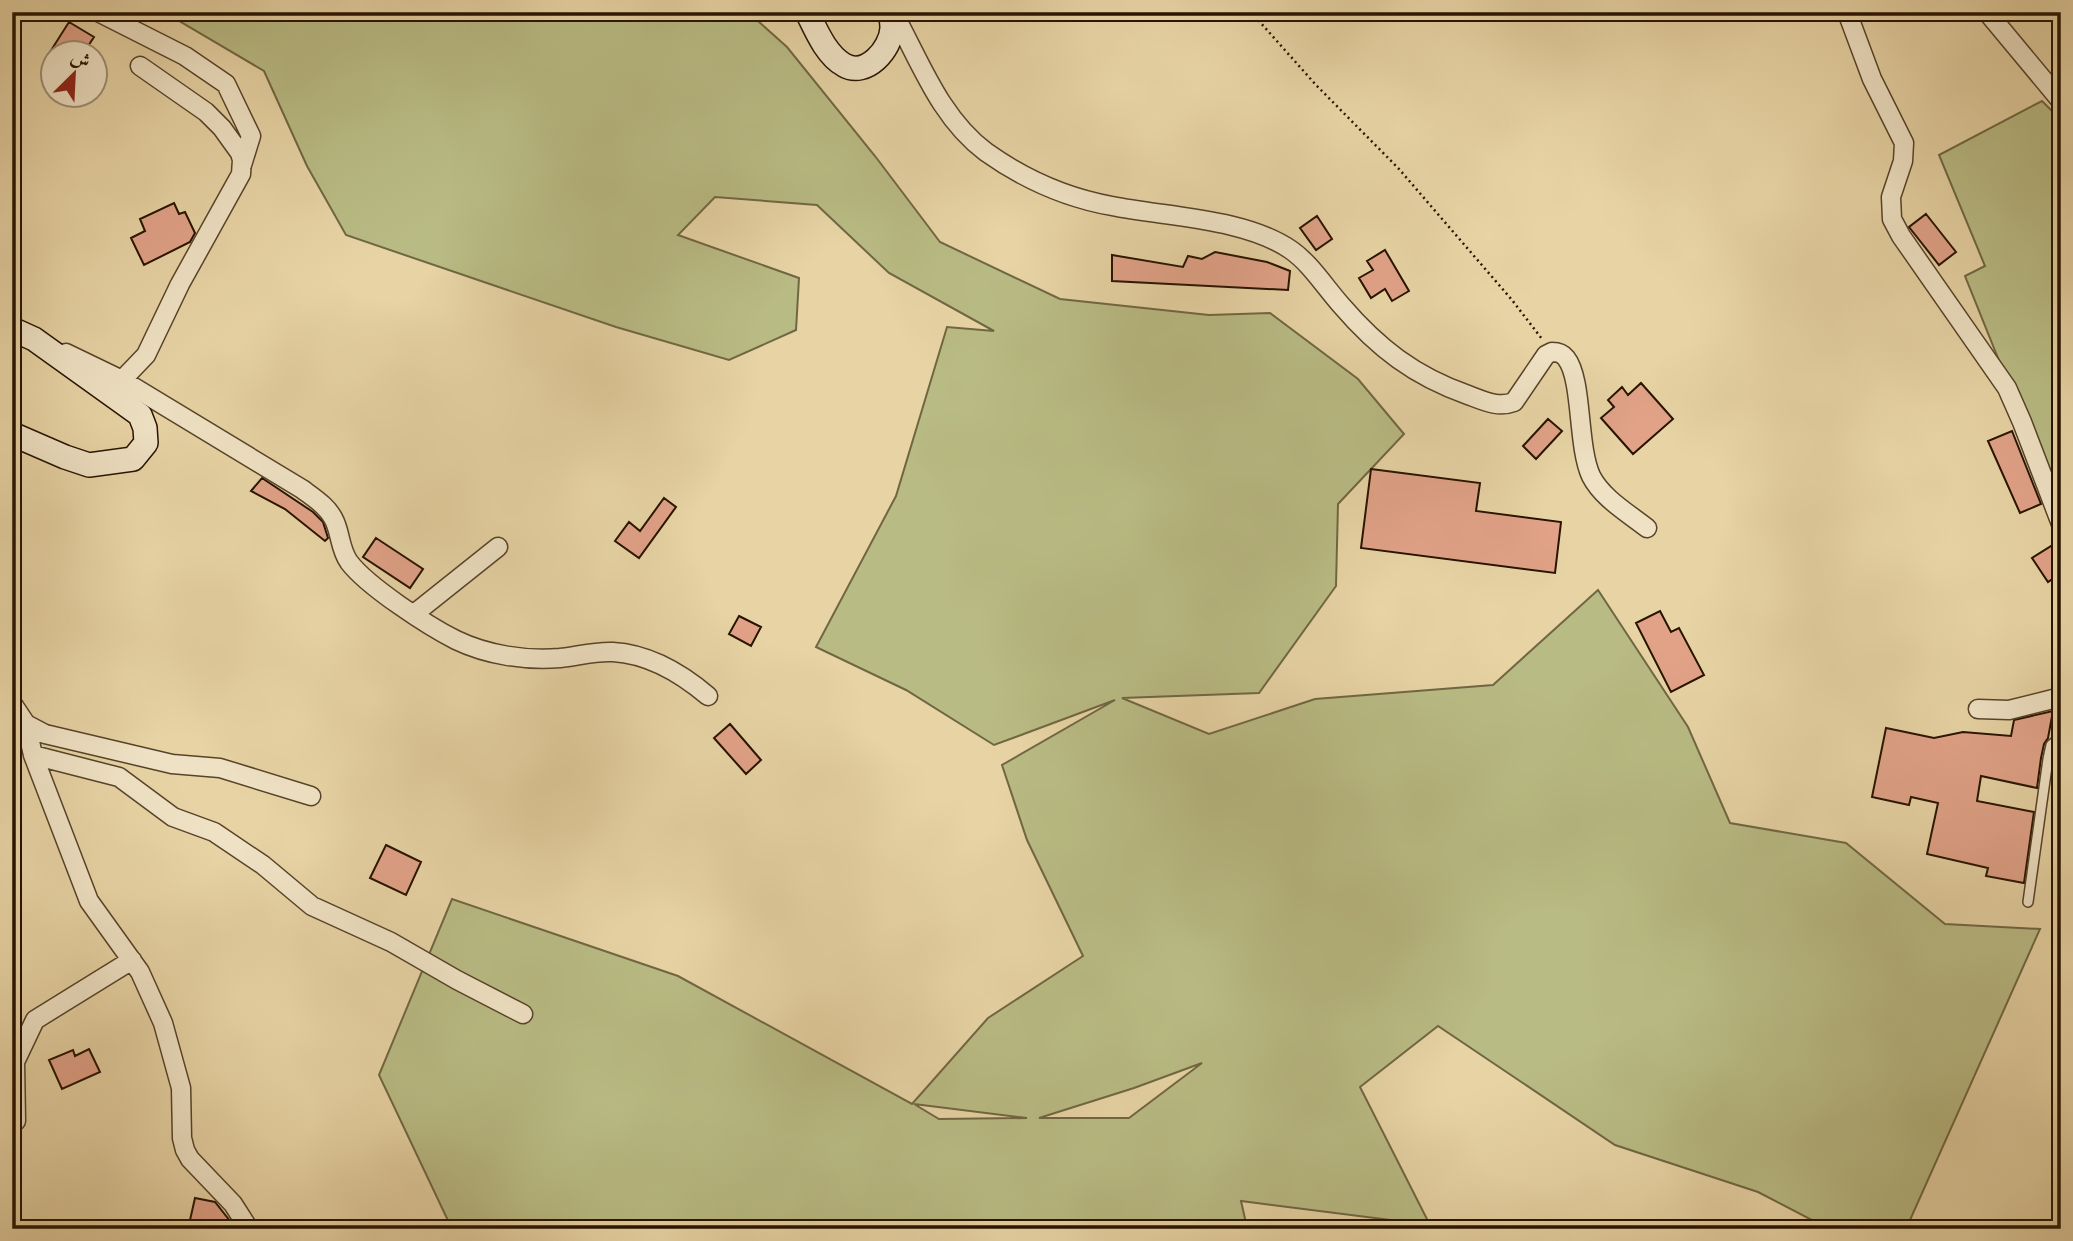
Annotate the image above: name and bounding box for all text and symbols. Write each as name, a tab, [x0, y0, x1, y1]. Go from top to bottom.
north arrow	[38, 38, 108, 108]
text: ش	[67, 45, 94, 74]

